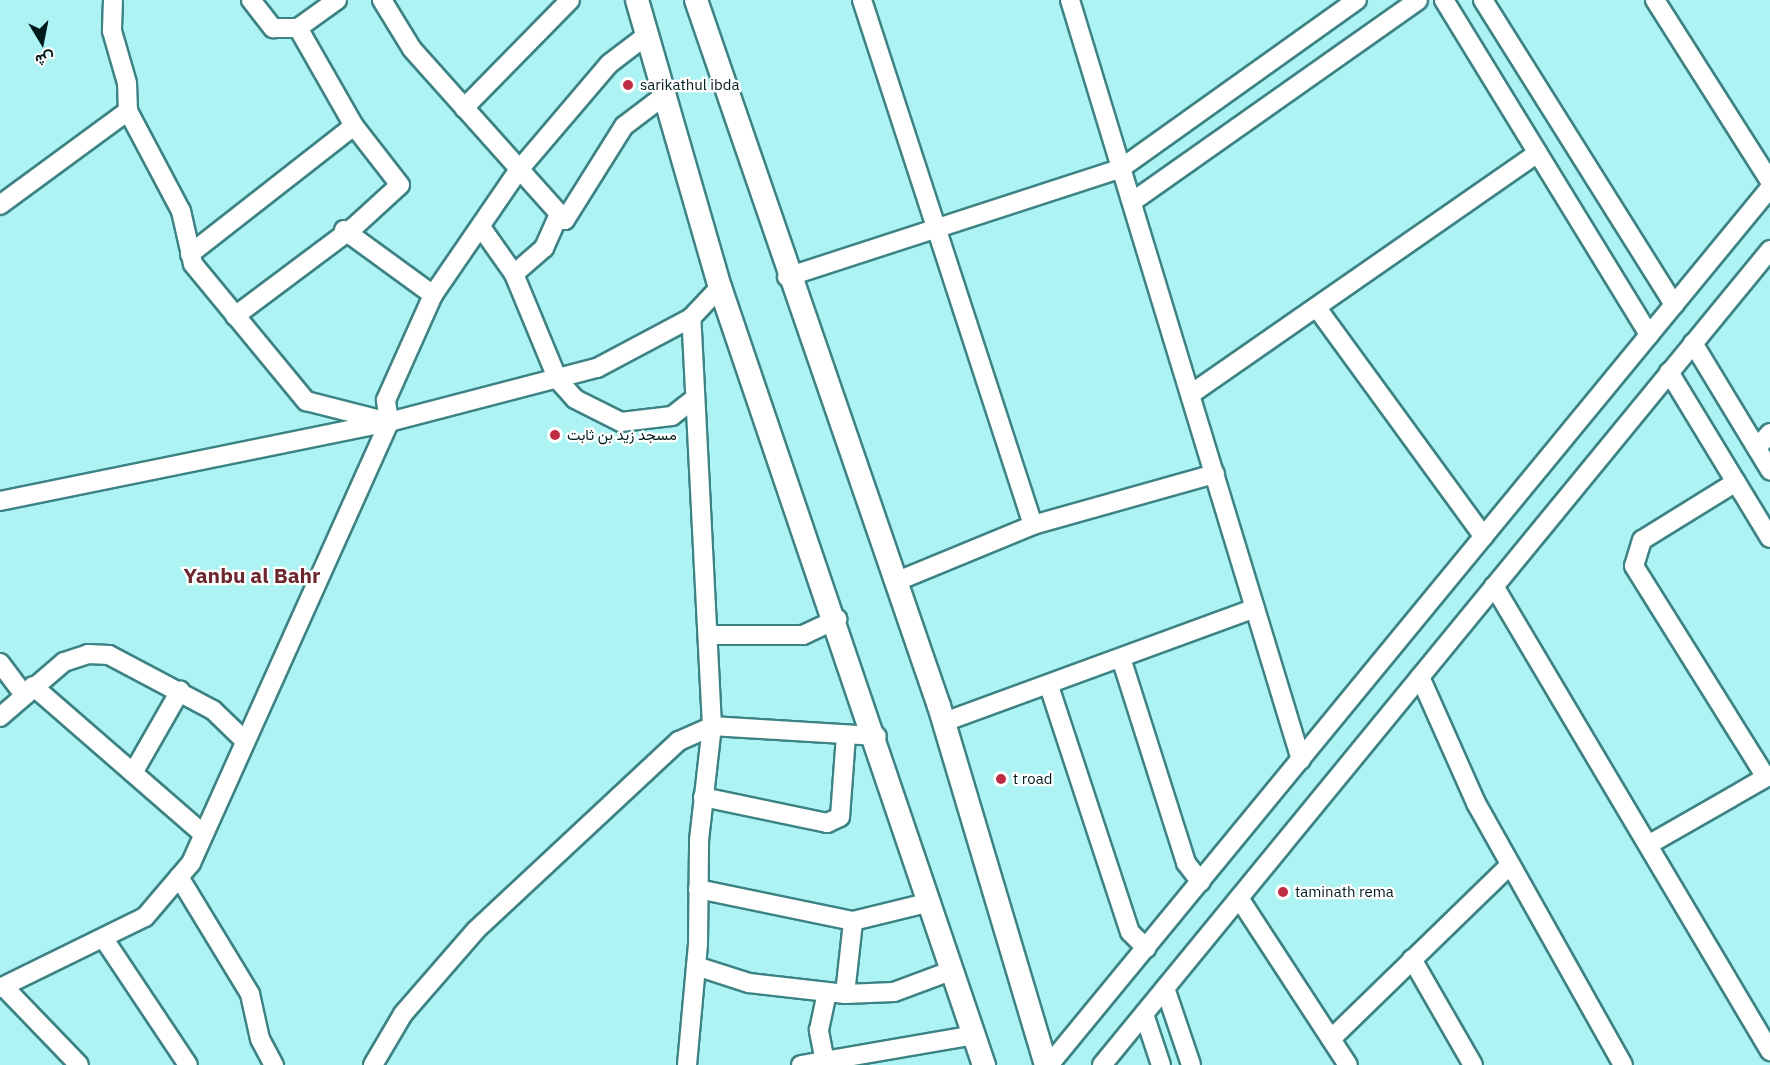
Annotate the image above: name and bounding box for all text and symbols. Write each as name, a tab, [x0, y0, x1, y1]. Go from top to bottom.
north arrow	[12, 12, 72, 72]
text: ش	[34, 48, 56, 71]
place label: sarikathul ibda	[640, 76, 739, 94]
marker: sarikathul ibda	[621, 78, 635, 92]
place label: مسجد زيد بن ثابت	[567, 426, 677, 444]
marker: مسجد زيد بن ثابت	[548, 428, 562, 442]
district label: Yanbu al Bahr	[183, 562, 321, 588]
place label: t road	[1013, 770, 1052, 788]
marker: t road	[994, 772, 1008, 786]
place label: taminath rema	[1295, 883, 1394, 901]
marker: taminath rema	[1276, 885, 1290, 899]

